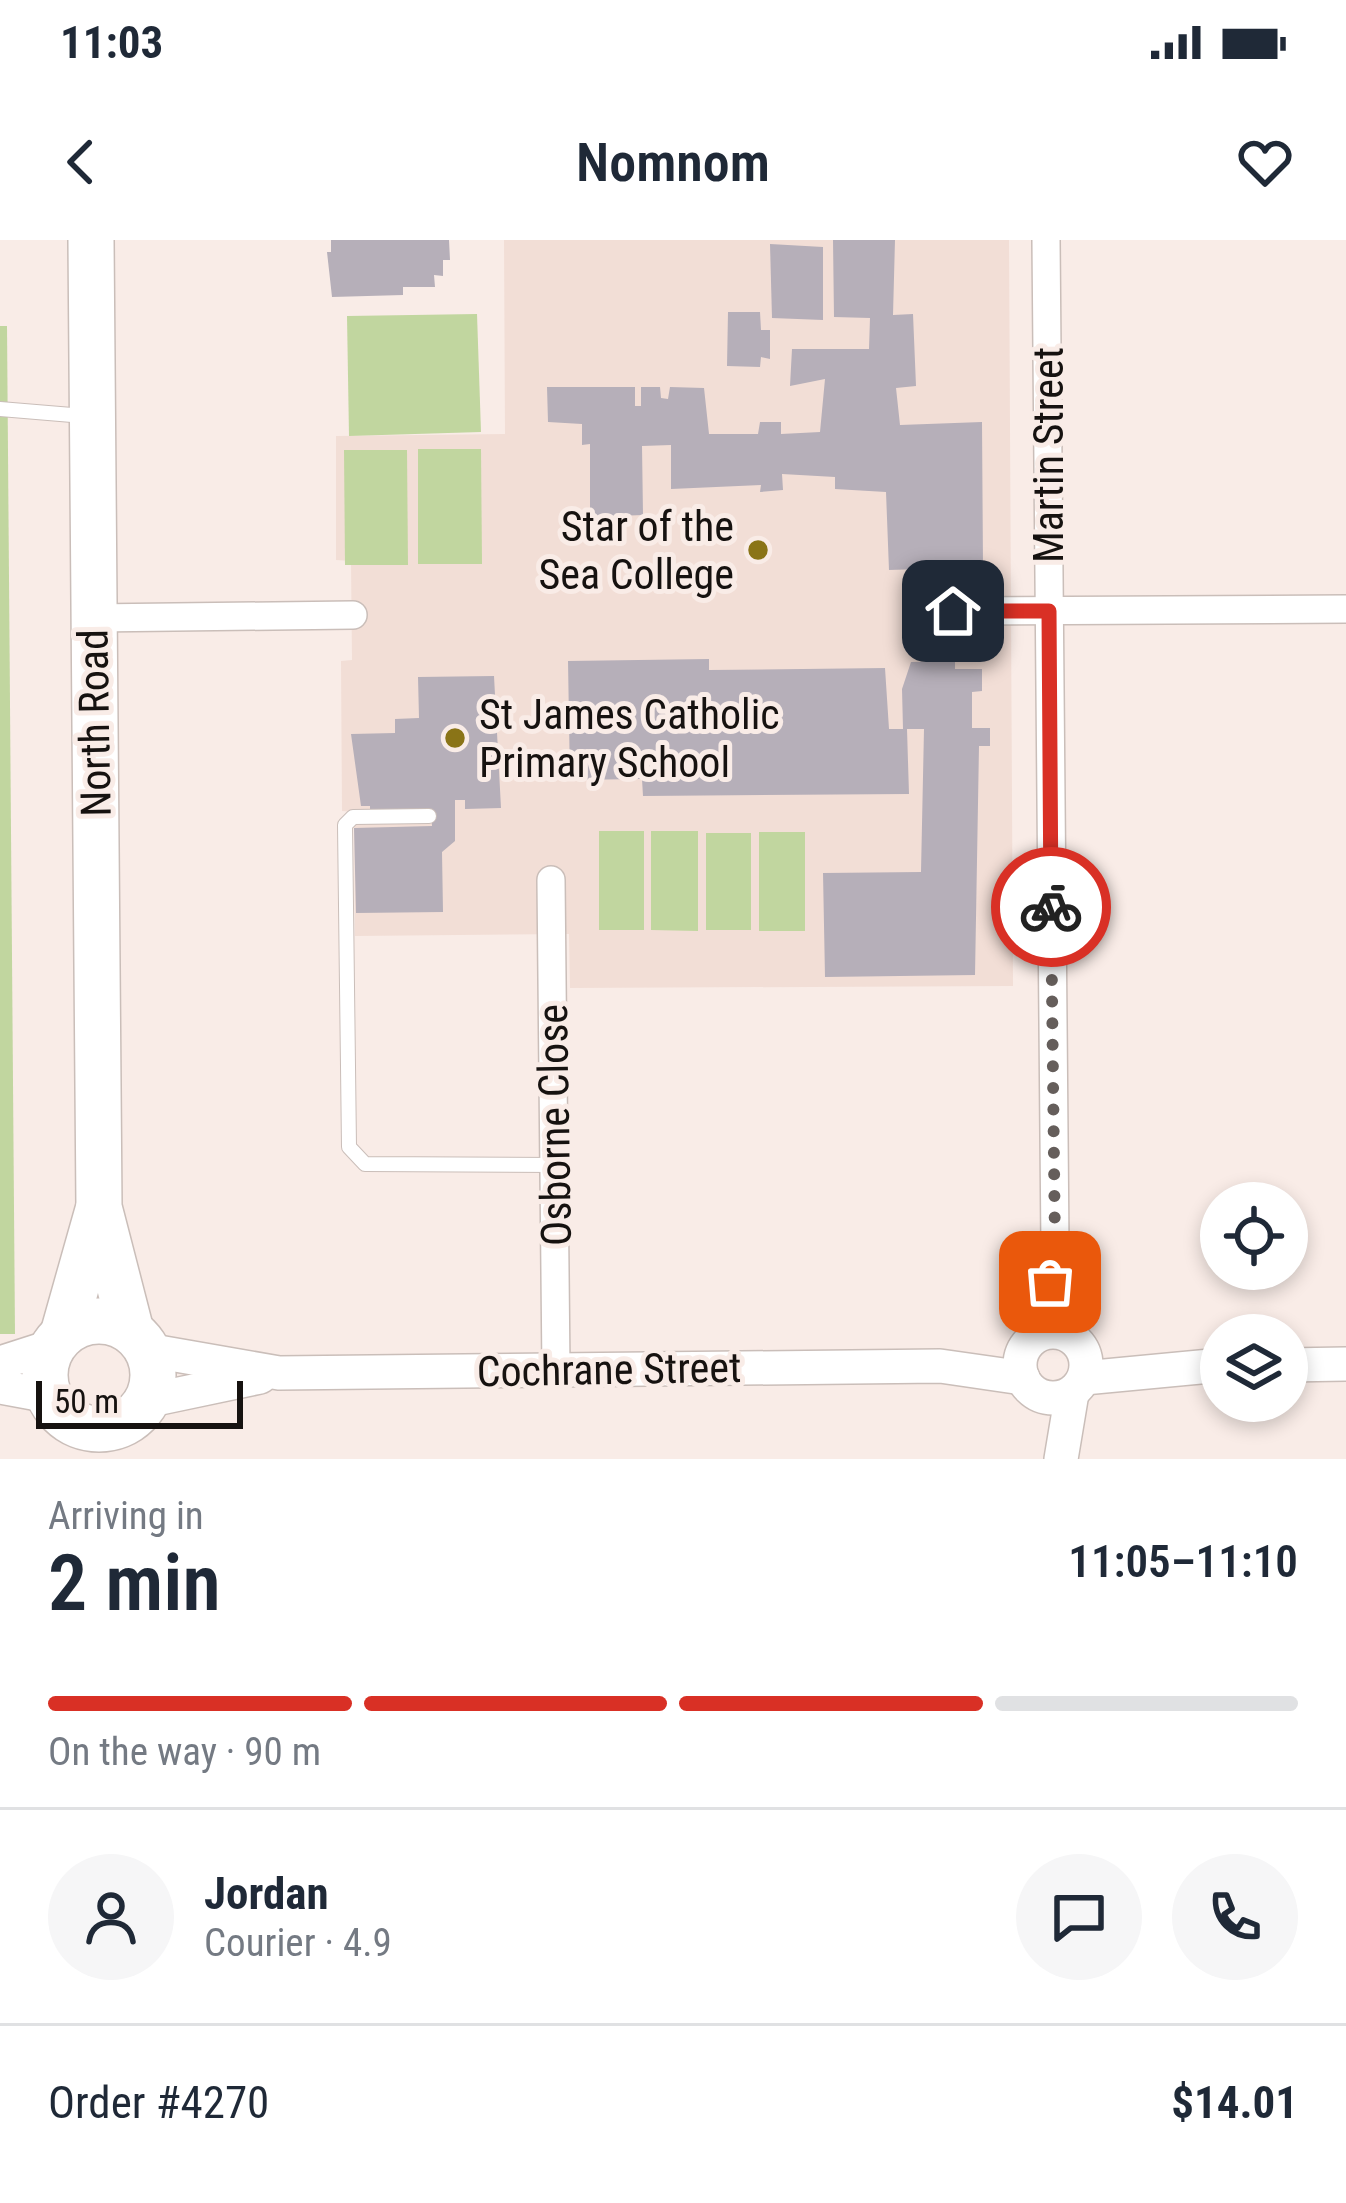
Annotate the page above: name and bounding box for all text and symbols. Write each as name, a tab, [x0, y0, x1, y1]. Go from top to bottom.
text: 11:03	[60, 16, 163, 69]
icon: back	[48, 129, 114, 195]
icon: heart	[1232, 129, 1298, 195]
text: Nomnom	[576, 131, 770, 194]
street label: Martin Street	[1024, 347, 1073, 563]
place label: Star of the Sea College	[539, 502, 734, 599]
marker: Star of the Sea College	[745, 537, 771, 563]
pin	[902, 560, 1004, 662]
icon: home	[920, 578, 986, 644]
street label: North Road	[68, 629, 121, 817]
place label: St James Catholic Primary School	[479, 690, 780, 787]
marker: St James Catholic Primary School	[442, 725, 468, 751]
courier	[991, 847, 1111, 967]
icon: bike	[1018, 874, 1084, 940]
street label: Osborne Close	[528, 1004, 581, 1246]
map controls	[1200, 1182, 1308, 1422]
button: locate	[1200, 1182, 1308, 1290]
pin	[999, 1231, 1101, 1333]
icon: bag	[1017, 1249, 1083, 1315]
button: layers	[1200, 1314, 1308, 1422]
street label: Cochrane Street	[476, 1343, 742, 1396]
scale bar	[36, 1375, 243, 1428]
text: 50 m	[54, 1382, 119, 1421]
text: Arriving in	[48, 1493, 204, 1539]
text: 11:05–11:10	[1068, 1535, 1298, 1588]
text: 2 min	[48, 1538, 221, 1629]
text: On the way · 90 m	[48, 1729, 321, 1775]
button: person	[48, 1854, 174, 1980]
button: chat	[1016, 1854, 1142, 1980]
button: phone	[1172, 1854, 1298, 1980]
text: Jordan	[204, 1867, 329, 1920]
text: Courier · 4.9	[204, 1920, 392, 1966]
text: Order #4270	[48, 2076, 269, 2129]
text: $14.01	[1171, 2076, 1298, 2129]

